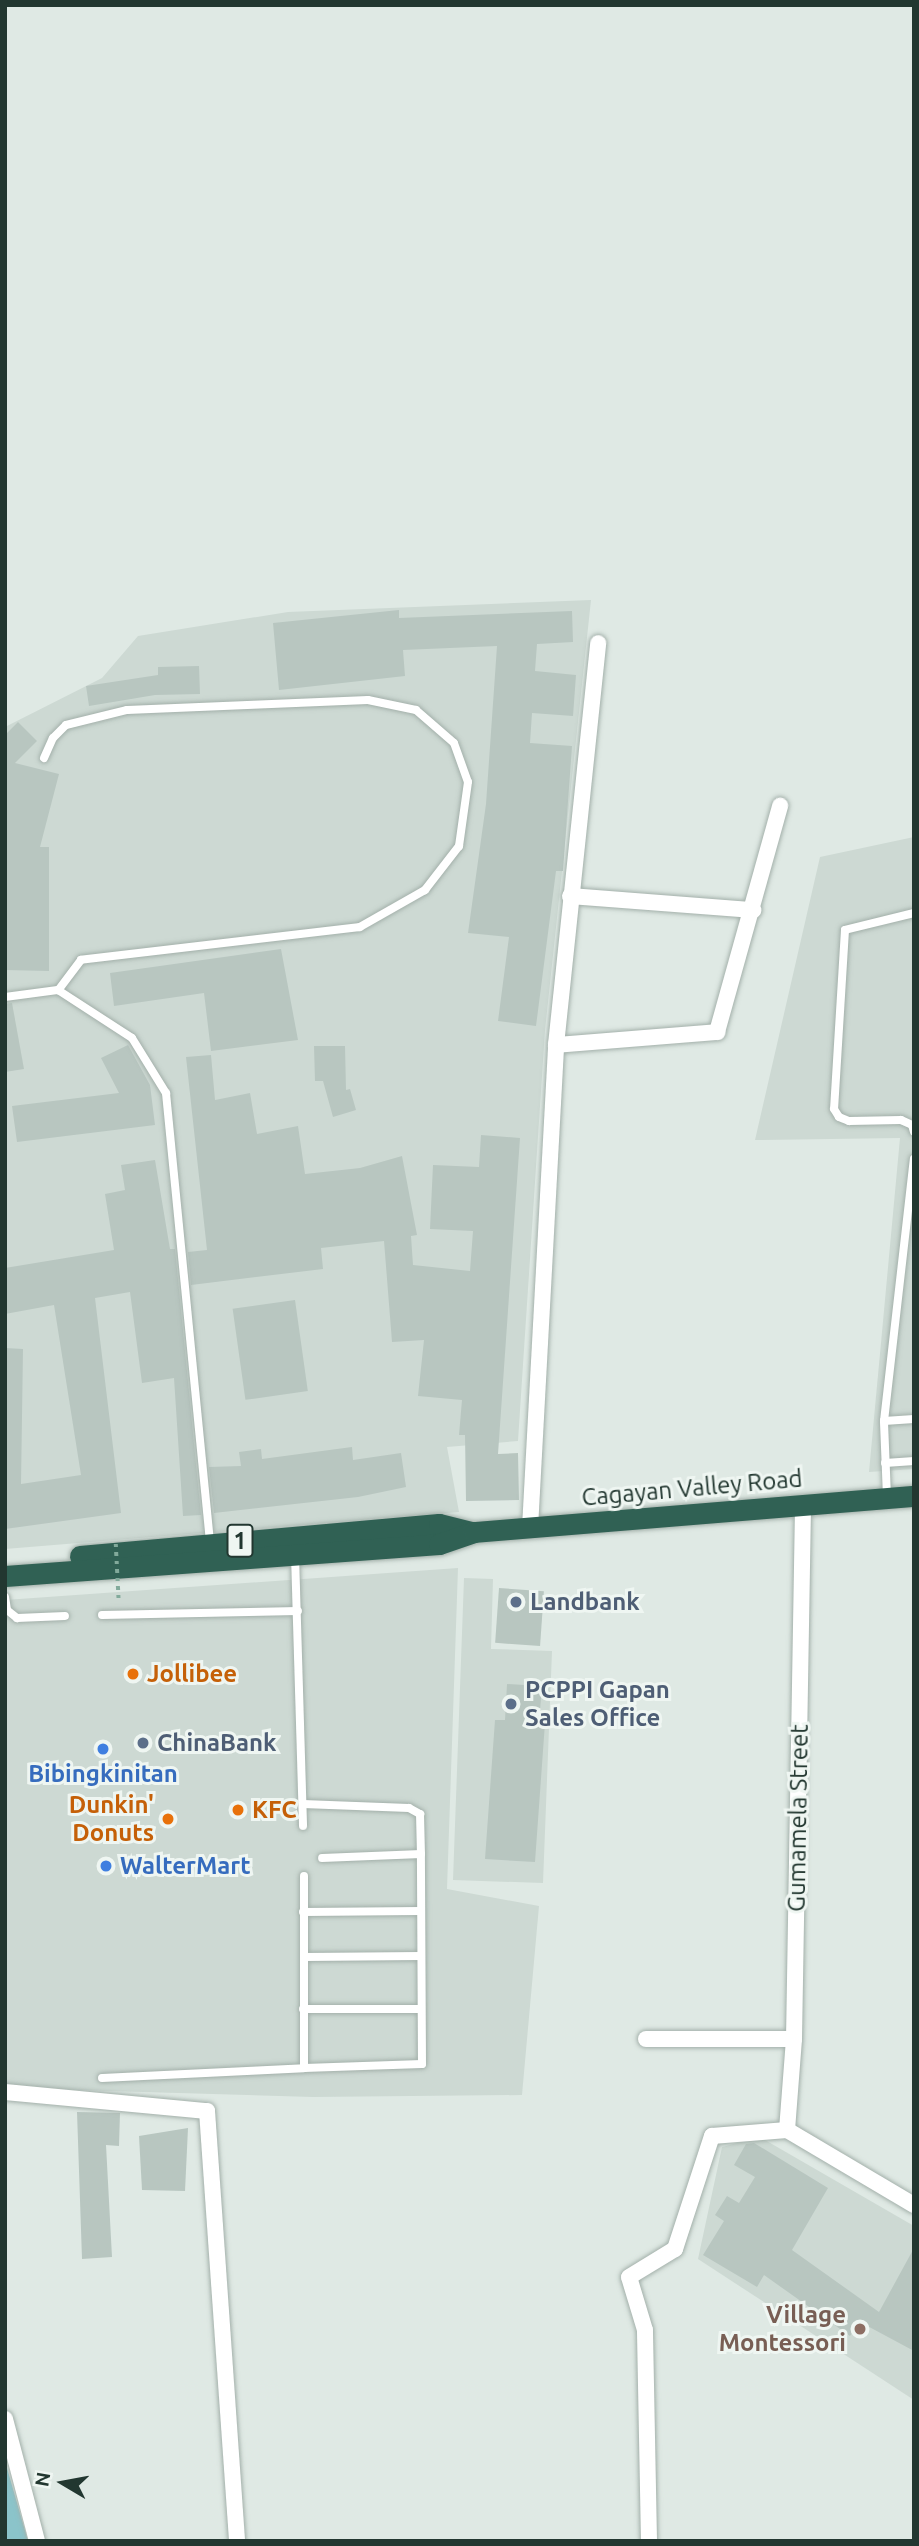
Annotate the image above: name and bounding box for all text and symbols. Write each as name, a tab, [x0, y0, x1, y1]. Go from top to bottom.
street label: Cagayan Valley Road	[580, 1464, 804, 1512]
road number: 1	[226, 1522, 254, 1560]
place label: Landbank	[530, 1588, 640, 1616]
marker: Landbank	[508, 1594, 524, 1610]
place label: Jollibee	[147, 1660, 237, 1688]
marker: Jollibee	[125, 1666, 141, 1682]
place label: PCPPI Gapan Sales Office	[525, 1676, 670, 1732]
marker: PCPPI Gapan Sales Office	[503, 1696, 519, 1712]
street label: Gumamela Street	[782, 1724, 814, 1912]
place label: ChinaBank	[157, 1729, 277, 1757]
marker: ChinaBank	[135, 1735, 151, 1751]
marker: Bibingkinitan	[95, 1741, 111, 1757]
place label: Bibingkinitan	[28, 1760, 178, 1788]
place label: Dunkin' Donuts	[69, 1791, 154, 1847]
place label: KFC	[252, 1796, 297, 1824]
marker: KFC	[230, 1802, 246, 1818]
marker: Dunkin' Donuts	[160, 1811, 176, 1827]
place label: WalterMart	[120, 1852, 251, 1880]
marker: WalterMart	[98, 1858, 114, 1874]
place label: Village Montessori	[719, 2301, 846, 2357]
marker: Village Montessori	[852, 2321, 868, 2337]
north arrow	[28, 2448, 98, 2518]
text: N	[30, 2470, 54, 2488]

